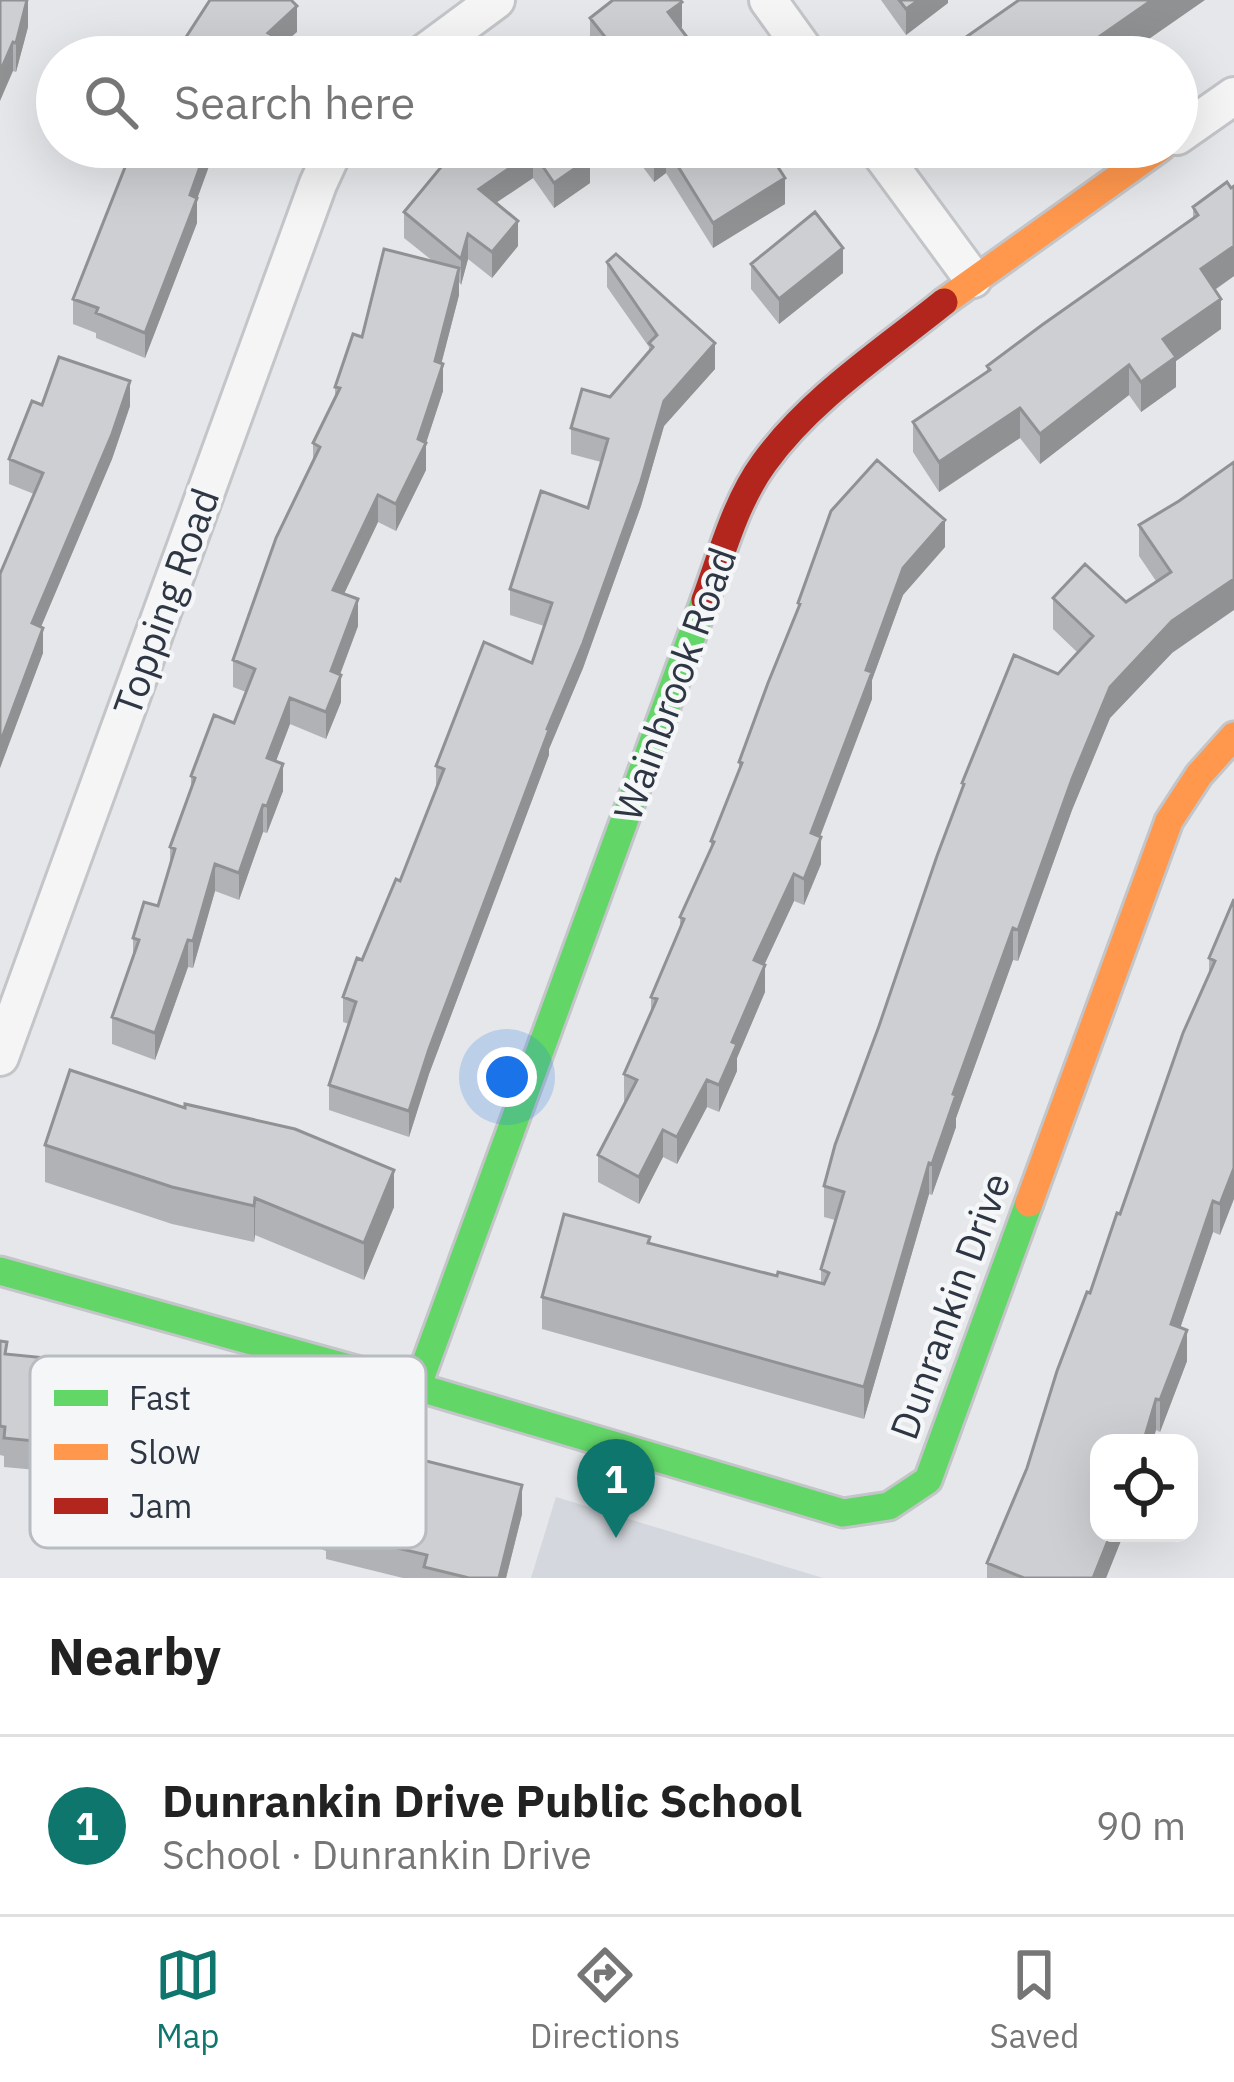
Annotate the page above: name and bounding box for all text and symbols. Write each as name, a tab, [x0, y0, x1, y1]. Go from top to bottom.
search box	[36, 36, 1198, 168]
icon: search	[78, 69, 144, 135]
text: Search here	[174, 73, 415, 131]
street label: Topping Road	[101, 481, 230, 722]
street label: Wainbrook Road	[601, 540, 748, 827]
your location	[477, 1047, 537, 1107]
street label: Dunrankin Drive	[878, 1166, 1021, 1446]
legend	[30, 1356, 426, 1548]
text: Fast	[129, 1376, 191, 1419]
text: Slow	[129, 1430, 201, 1473]
map controls	[1090, 1434, 1198, 1542]
button: locate	[1090, 1434, 1198, 1542]
pin: 1	[577, 1439, 655, 1538]
text: Jam	[129, 1484, 192, 1527]
text: Nearby	[48, 1623, 221, 1689]
text: Dunrankin Drive Public School	[162, 1771, 802, 1829]
text: 1	[75, 1800, 99, 1851]
text: 90 m	[1096, 1800, 1186, 1851]
text: School · Dunrankin Drive	[162, 1829, 592, 1880]
tab: Map	[155, 1942, 221, 2057]
tab: Directions	[530, 1942, 680, 2057]
tab: Saved	[990, 1942, 1079, 2057]

